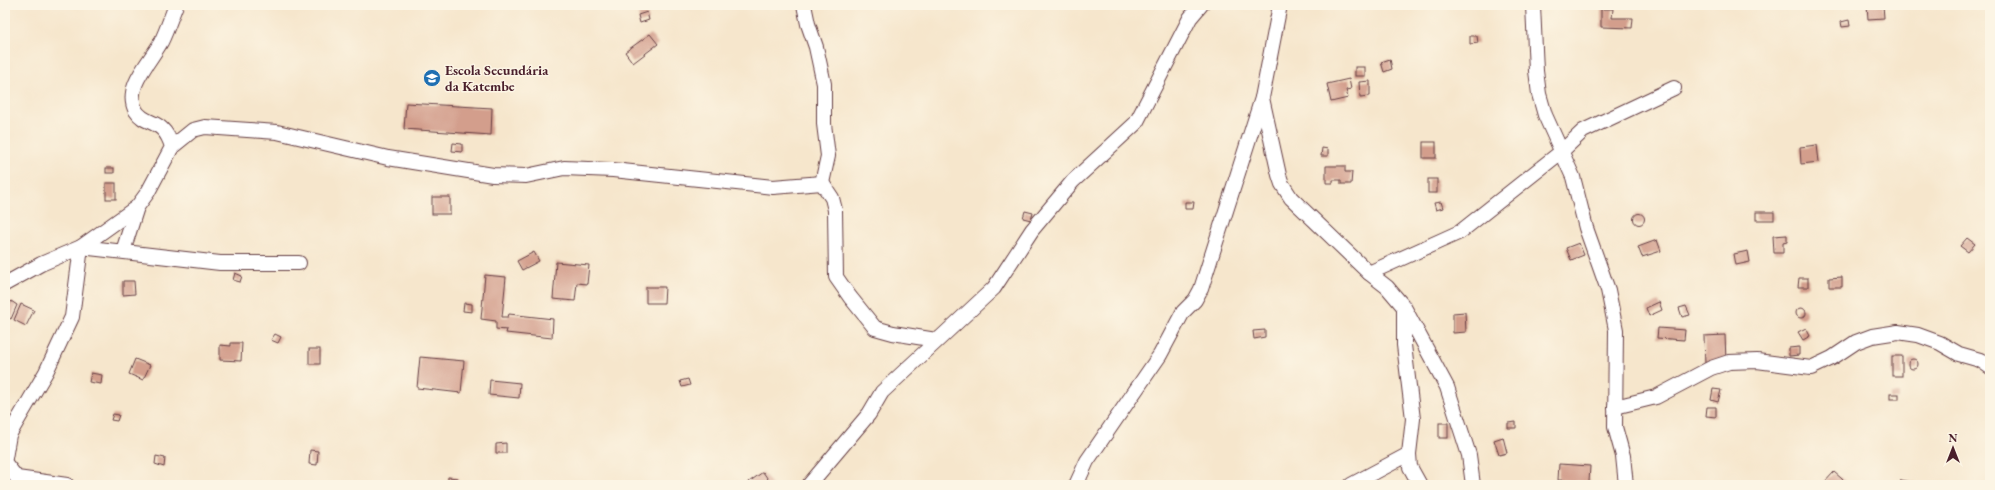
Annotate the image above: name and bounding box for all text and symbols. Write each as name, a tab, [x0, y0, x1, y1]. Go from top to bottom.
place label: Escola Secundária da Katembe	[445, 61, 549, 95]
school or university icon: Escola Secundária da Katembe	[422, 68, 442, 88]
north arrow	[1933, 428, 1973, 468]
text: N	[1949, 431, 1958, 445]

